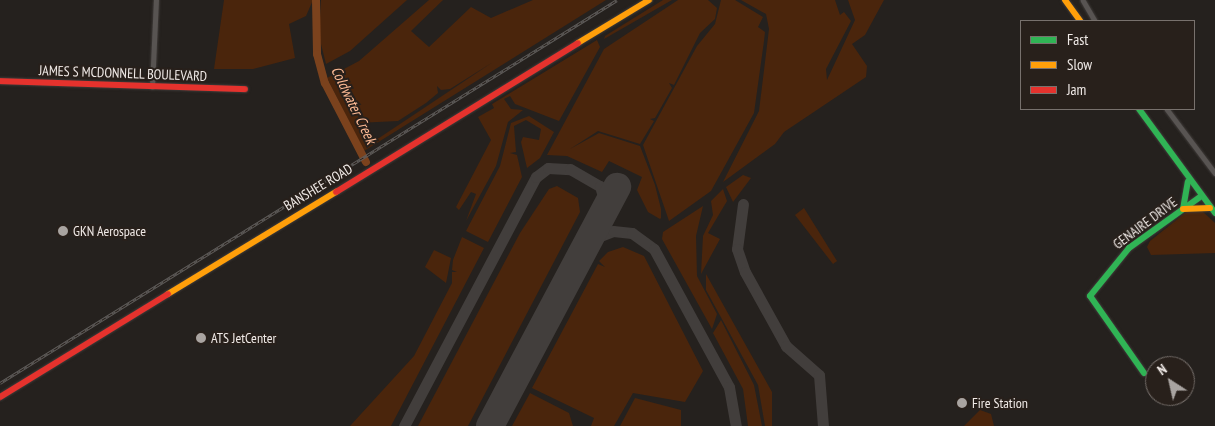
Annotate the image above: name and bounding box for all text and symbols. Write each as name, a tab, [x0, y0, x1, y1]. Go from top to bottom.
legend	[1020, 20, 1195, 110]
text: Fast	[1067, 30, 1088, 49]
text: Slow	[1067, 55, 1092, 74]
street label: JAMES S MCDONNELL BOULEVARD	[38, 62, 208, 84]
water label: Coldwater Creek	[327, 63, 381, 147]
text: Jam	[1067, 80, 1086, 99]
street label: BANSHEE ROAD	[281, 160, 355, 214]
street label: GENAIRE DRIVE	[1110, 193, 1180, 253]
place label: GKN Aerospace	[73, 223, 146, 239]
marker: GKN Aerospace	[57, 225, 69, 237]
place label: ATS JetCenter	[211, 330, 276, 346]
marker: ATS JetCenter	[195, 332, 207, 344]
north arrow	[1145, 356, 1195, 406]
text: N	[1154, 360, 1170, 379]
place label: Fire Station	[972, 395, 1028, 411]
marker: Fire Station	[956, 397, 968, 409]

